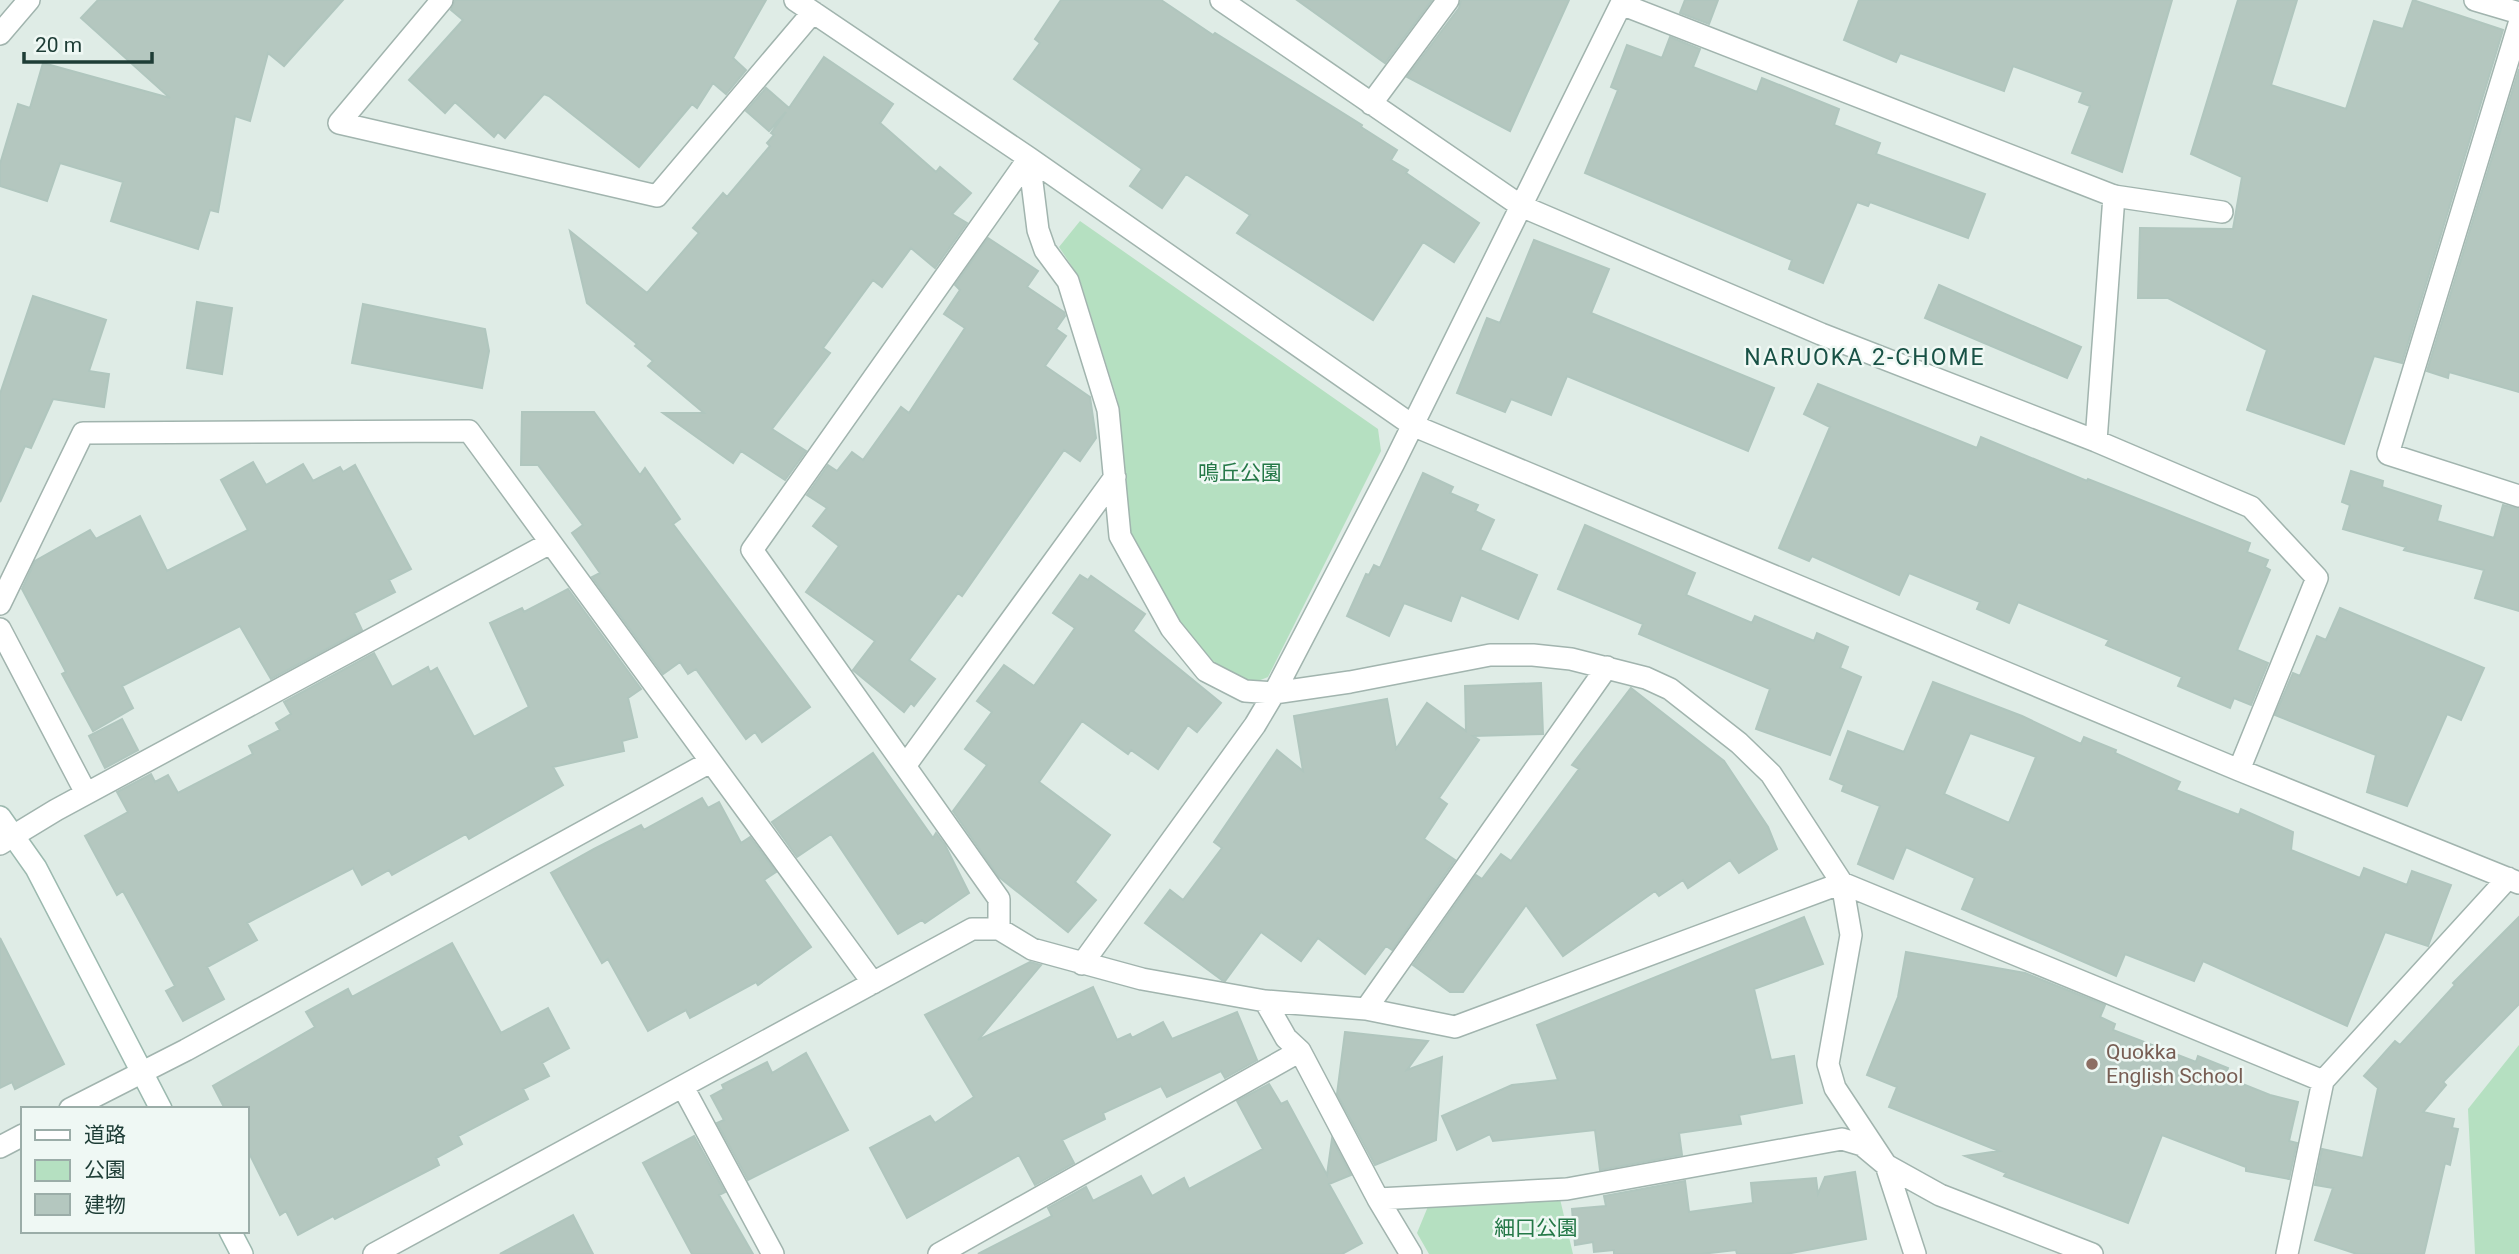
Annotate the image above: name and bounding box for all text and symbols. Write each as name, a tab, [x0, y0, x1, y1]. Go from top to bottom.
scale bar	[24, 21, 152, 65]
text: 20 m	[35, 33, 82, 57]
district label: NARUOKA 2-CHOME	[1744, 344, 1986, 371]
park label: 鳴丘公園	[1198, 461, 1282, 485]
place label: Quokka English School	[2106, 1040, 2243, 1088]
marker: Quokka English School	[2084, 1056, 2100, 1072]
legend	[21, 1107, 248, 1233]
text: 道路	[84, 1123, 126, 1147]
text: 公園	[84, 1158, 126, 1182]
text: 建物	[84, 1193, 126, 1217]
park label: 細口公園	[1494, 1216, 1578, 1240]

